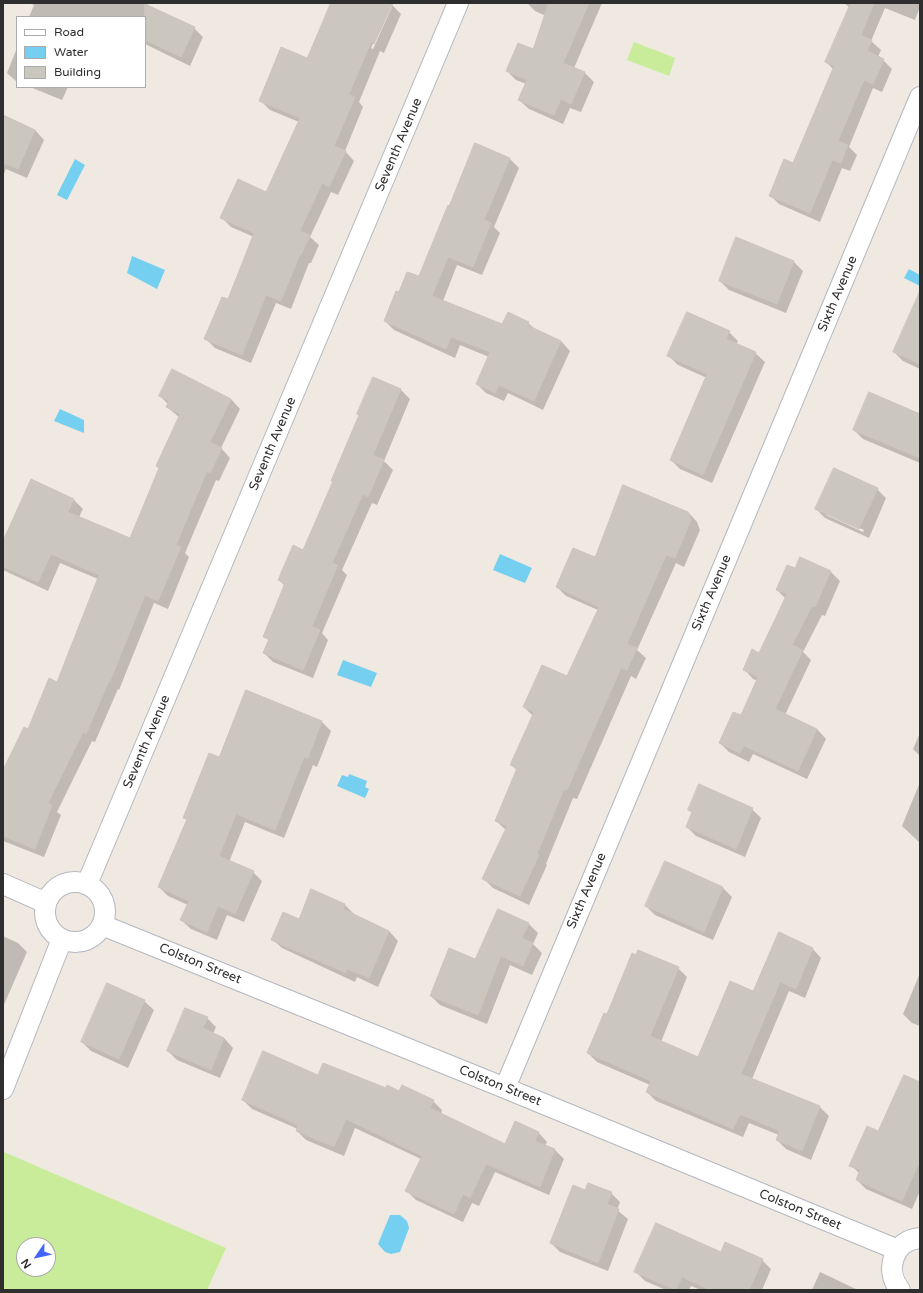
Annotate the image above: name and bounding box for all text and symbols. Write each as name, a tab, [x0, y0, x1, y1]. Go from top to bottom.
legend	[16, 16, 146, 88]
text: Road	[54, 25, 84, 39]
text: Water	[54, 45, 88, 59]
text: Building	[54, 65, 101, 79]
street label: Seventh Avenue	[372, 96, 426, 194]
street label: Sixth Avenue	[815, 254, 861, 334]
street label: Seventh Avenue	[246, 395, 300, 493]
street label: Sixth Avenue	[689, 553, 735, 633]
street label: Seventh Avenue	[120, 693, 174, 791]
street label: Sixth Avenue	[564, 851, 610, 931]
street label: Colston Street	[157, 940, 243, 988]
street label: Colston Street	[457, 1062, 543, 1110]
street label: Colston Street	[757, 1186, 843, 1234]
north arrow	[16, 1237, 56, 1277]
text: N	[19, 1256, 34, 1271]

